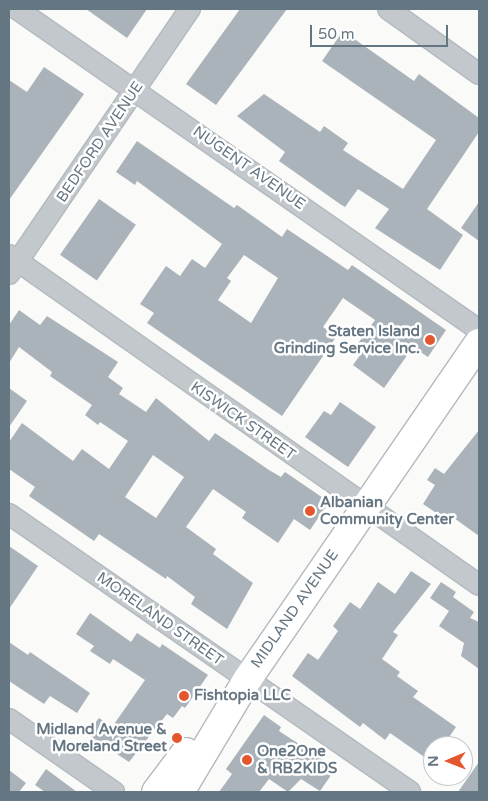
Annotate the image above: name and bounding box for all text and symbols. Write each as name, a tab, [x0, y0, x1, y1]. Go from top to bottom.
scale bar	[313, 15, 450, 47]
text: 50 m	[318, 25, 355, 43]
street label: BEDFORD AVENUE	[53, 78, 147, 206]
street label: NUGENT AVENUE	[189, 123, 309, 213]
place label: Staten Island Grinding Service Inc.	[274, 322, 420, 357]
marker: Staten Island Grinding Service Inc.	[424, 334, 436, 346]
street label: KISWICK STREET	[187, 378, 299, 464]
place label: Albanian Community Center	[320, 493, 454, 528]
marker: Albanian Community Center	[304, 505, 316, 517]
street label: MIDLAND AVENUE	[247, 546, 343, 672]
street label: MORELAND STREET	[93, 568, 227, 670]
place label: Fishtopia LLC	[194, 687, 291, 705]
marker: Fishtopia LLC	[178, 690, 190, 702]
place label: Midland Avenue & Moreland Street	[36, 720, 167, 755]
marker: Midland Avenue & Moreland Street	[171, 732, 183, 744]
north arrow	[423, 736, 473, 786]
place label: One2One & RB2KIDS	[257, 742, 337, 777]
marker: One2One & RB2KIDS	[241, 754, 253, 766]
text: N	[425, 755, 442, 767]

